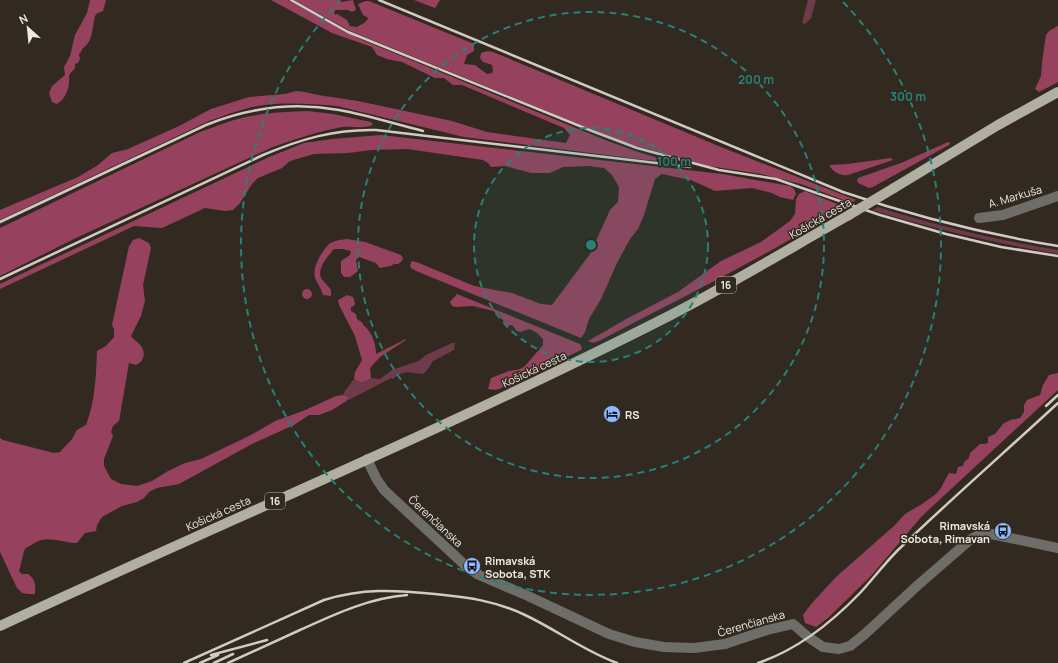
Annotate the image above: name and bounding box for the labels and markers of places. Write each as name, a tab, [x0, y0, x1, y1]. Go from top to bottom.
centre of rings	[584, 238, 598, 252]
hotel icon: RS	[602, 404, 622, 424]
place label: RS	[625, 407, 640, 422]
place label: Rimavská Sobota, Rimavan	[900, 518, 990, 546]
bus stop icon: Rimavská Sobota, Rimavan	[993, 521, 1013, 541]
place label: Rimavská Sobota, STK	[485, 553, 551, 581]
bus stop icon: Rimavská Sobota, STK	[462, 556, 482, 576]

